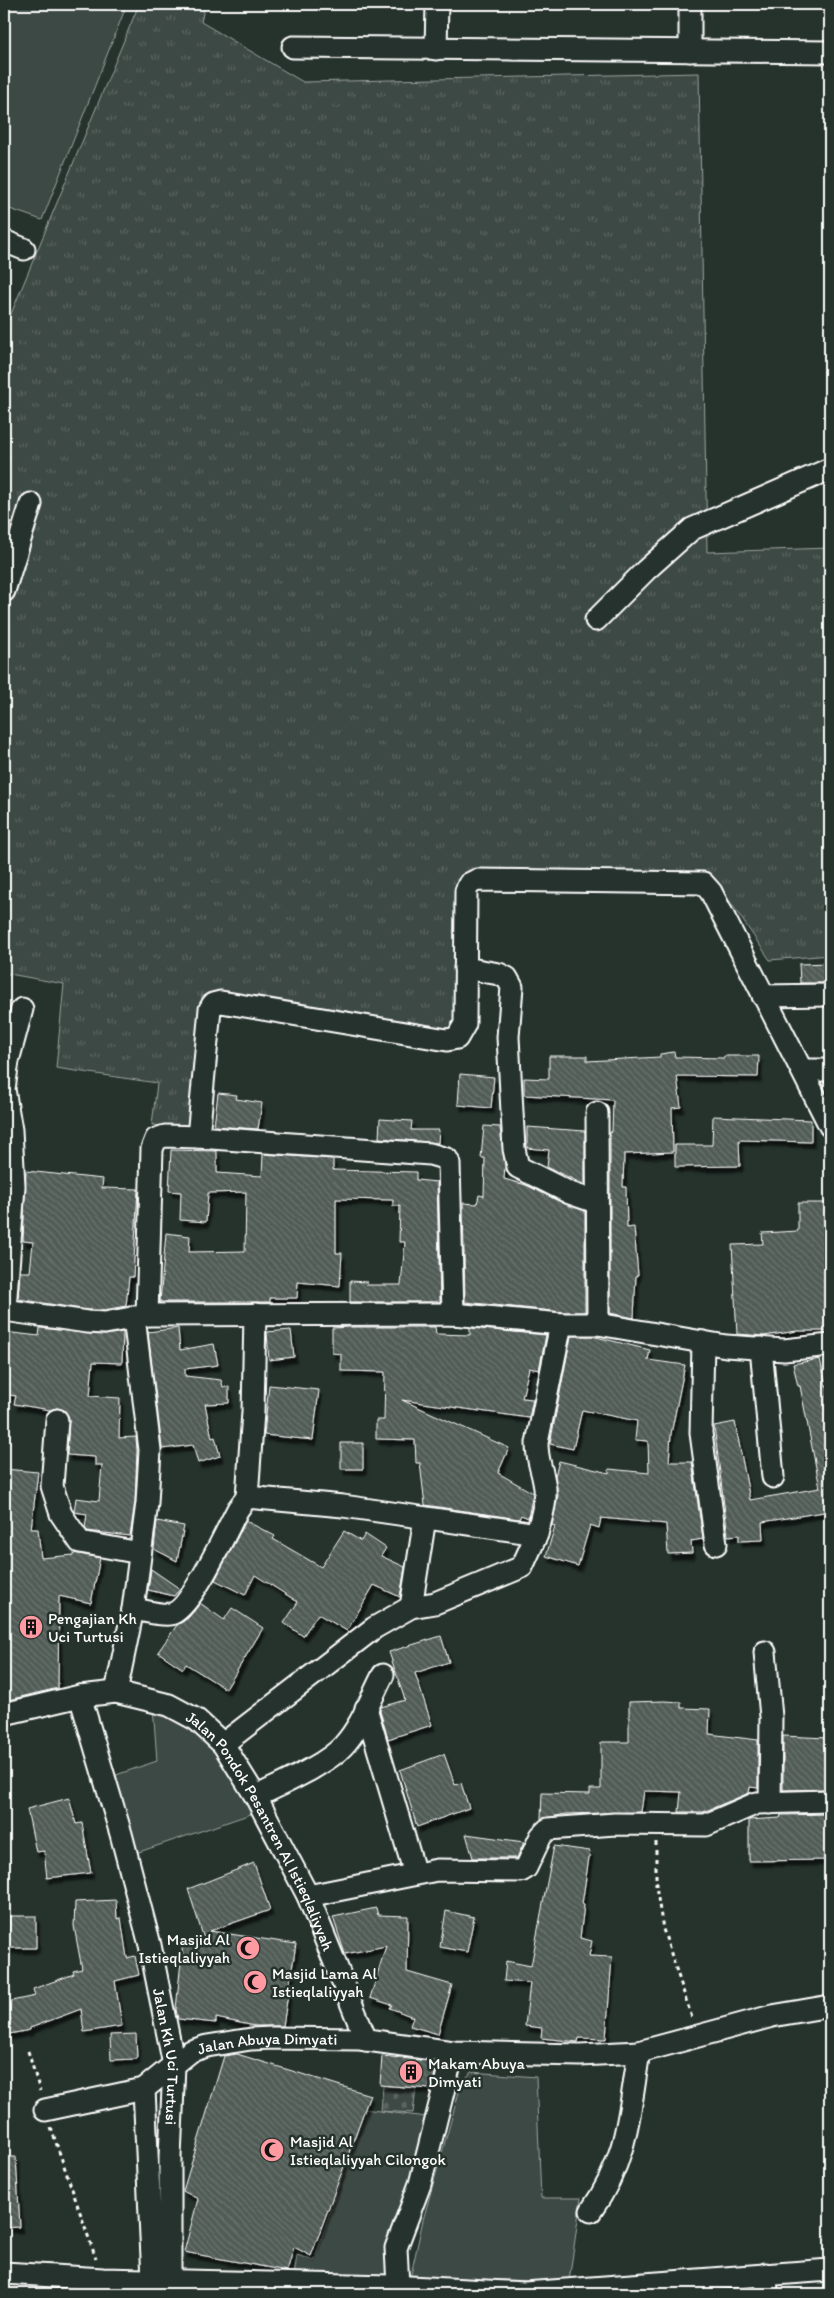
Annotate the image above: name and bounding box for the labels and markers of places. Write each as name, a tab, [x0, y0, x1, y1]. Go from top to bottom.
place label: Pengajian Kh Uci Turtusi	[48, 1609, 137, 1646]
building icon: Pengajian Kh Uci Turtusi	[18, 1614, 44, 1640]
place label: Masjid Al Istieqlaliyyah	[138, 1930, 230, 1967]
mosque icon: Masjid Al Istieqlaliyyah	[235, 1935, 261, 1961]
place label: Masjid Lama Al Istieqlaliyyah	[272, 1964, 377, 2001]
mosque icon: Masjid Lama Al Istieqlaliyyah	[242, 1969, 268, 1995]
place label: Makam Abuya Dimyati	[428, 2054, 525, 2091]
building icon: Makam Abuya Dimyati	[398, 2059, 424, 2085]
place label: Masjid Al Istieqlaliyyah Cilongok	[290, 2132, 446, 2169]
mosque icon: Masjid Al Istieqlaliyyah Cilongok	[259, 2137, 285, 2163]

